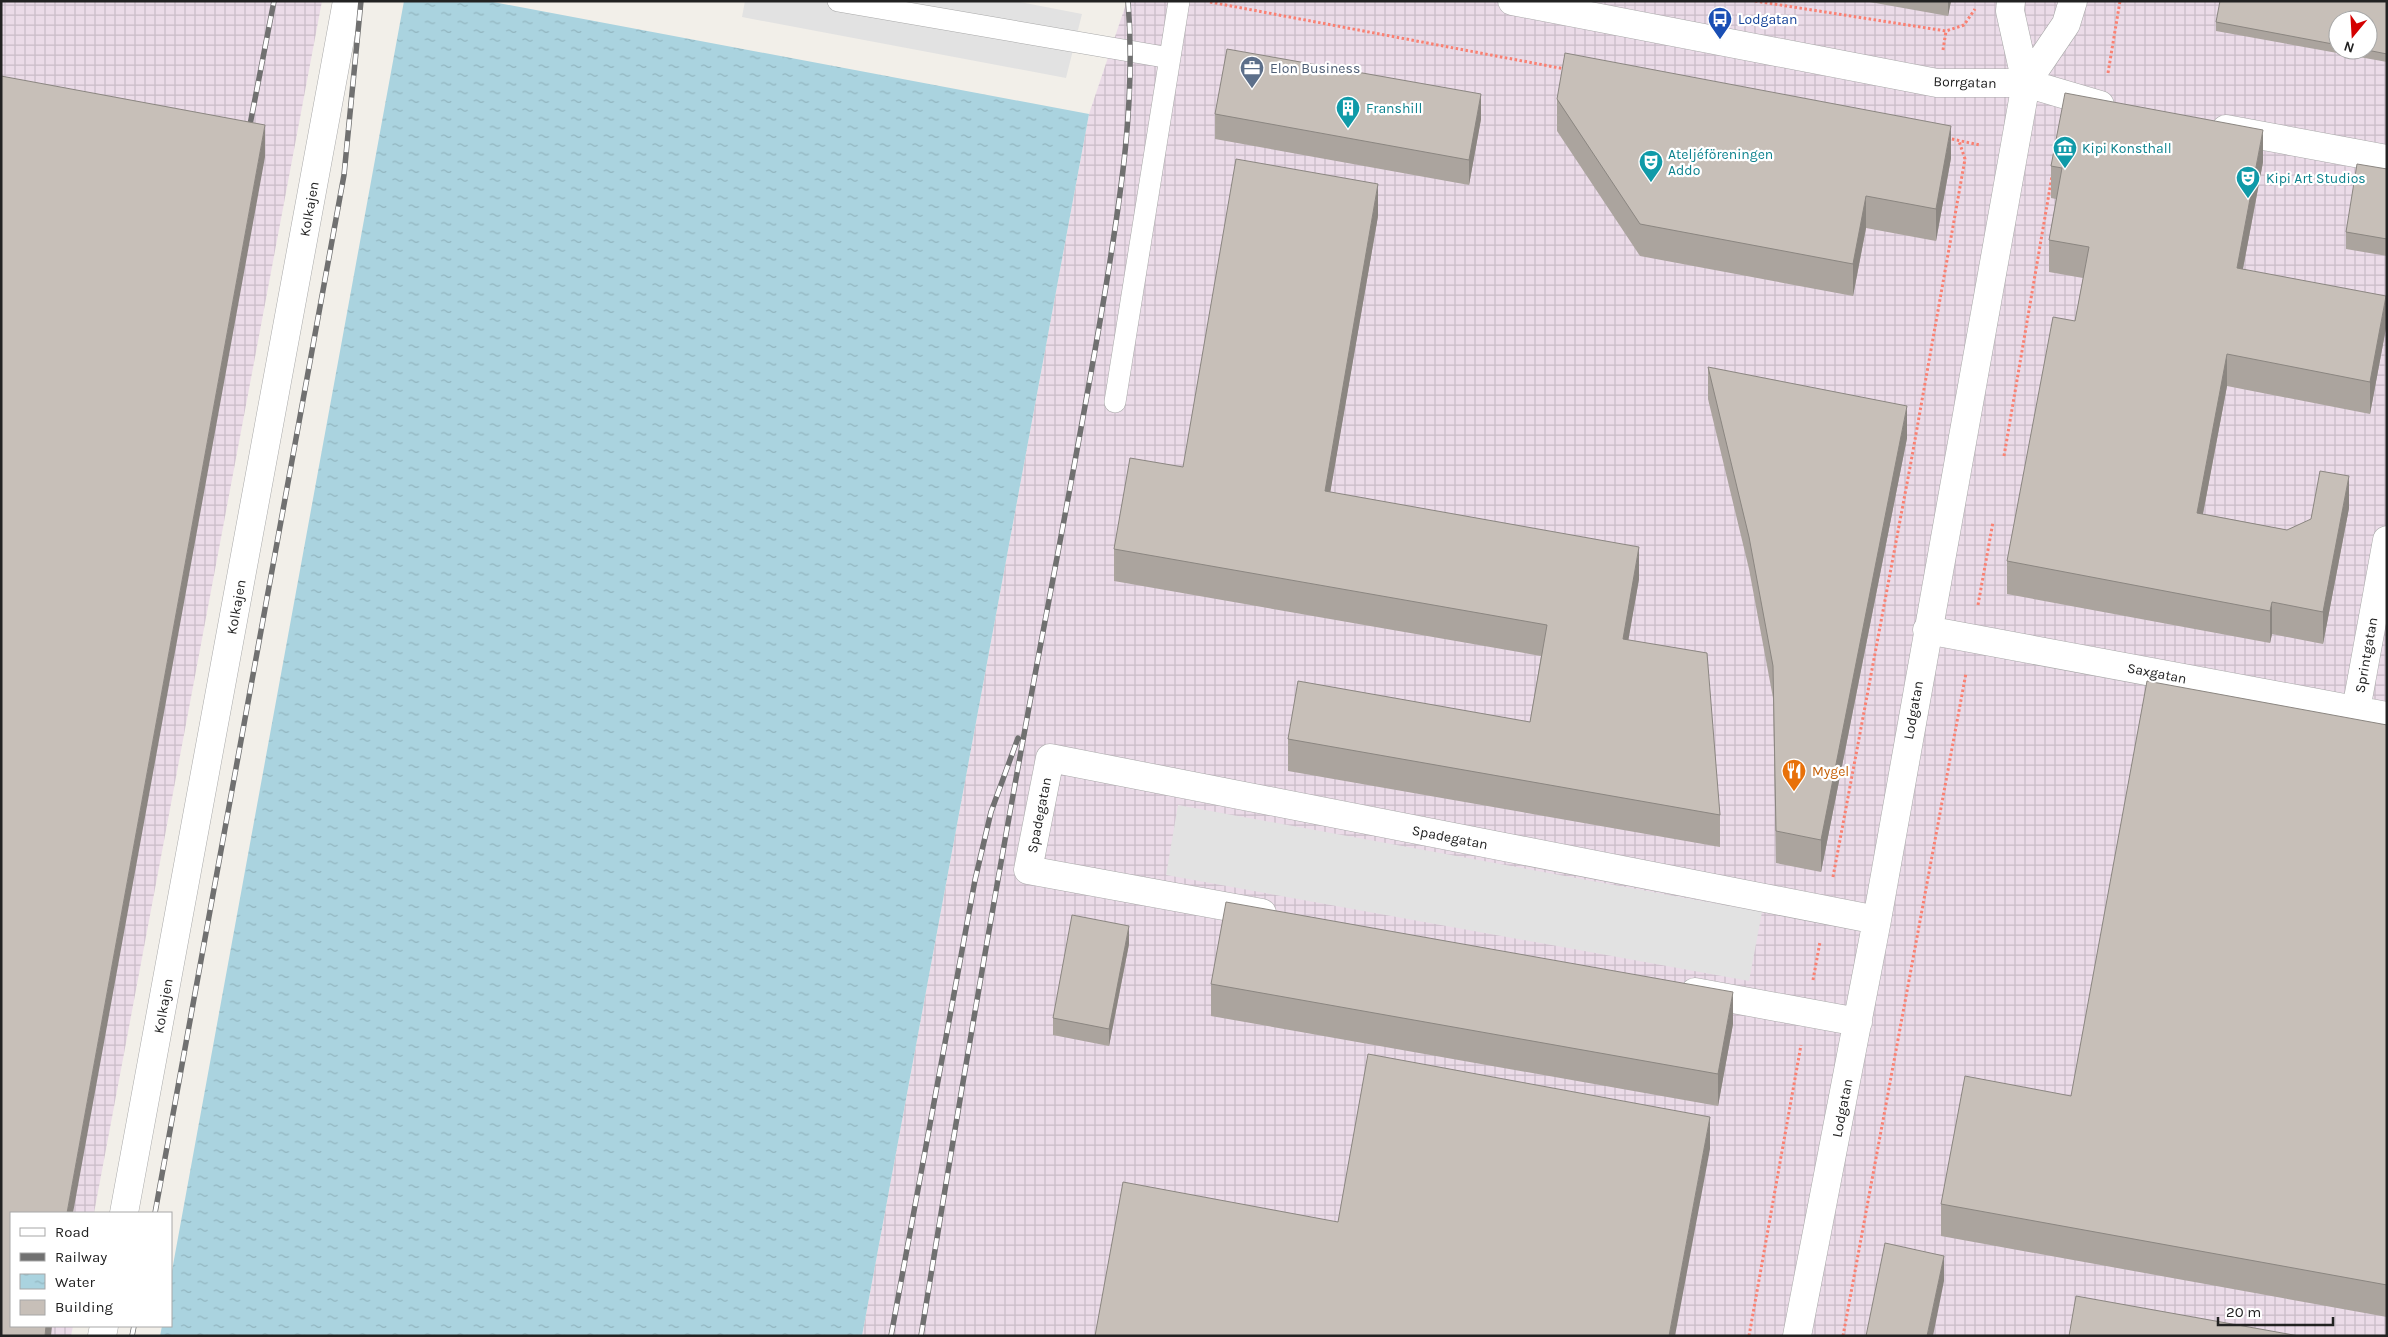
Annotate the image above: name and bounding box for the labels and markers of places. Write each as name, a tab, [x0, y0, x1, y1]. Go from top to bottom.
bus stop icon: Lodgatan	[1707, 6, 1733, 40]
place label: Lodgatan	[1738, 11, 1798, 28]
office icon: Elon Business	[1239, 55, 1265, 89]
place label: Elon Business	[1270, 60, 1360, 77]
building icon: Franshill	[1335, 95, 1361, 129]
place label: Franshill	[1366, 100, 1422, 117]
museum icon: Kipi Konsthall	[2052, 135, 2078, 169]
place label: Kipi Konsthall	[2082, 140, 2172, 157]
place label: Ateljéföreningen Addo	[1668, 146, 1773, 179]
theatre icon: Ateljéföreningen Addo	[1638, 149, 1664, 183]
theatre icon: Kipi Art Studios	[2235, 165, 2261, 199]
place label: Kipi Art Studios	[2266, 170, 2366, 187]
restaurant icon: Mygel	[1781, 758, 1807, 792]
place label: Mygel	[1812, 763, 1849, 780]

